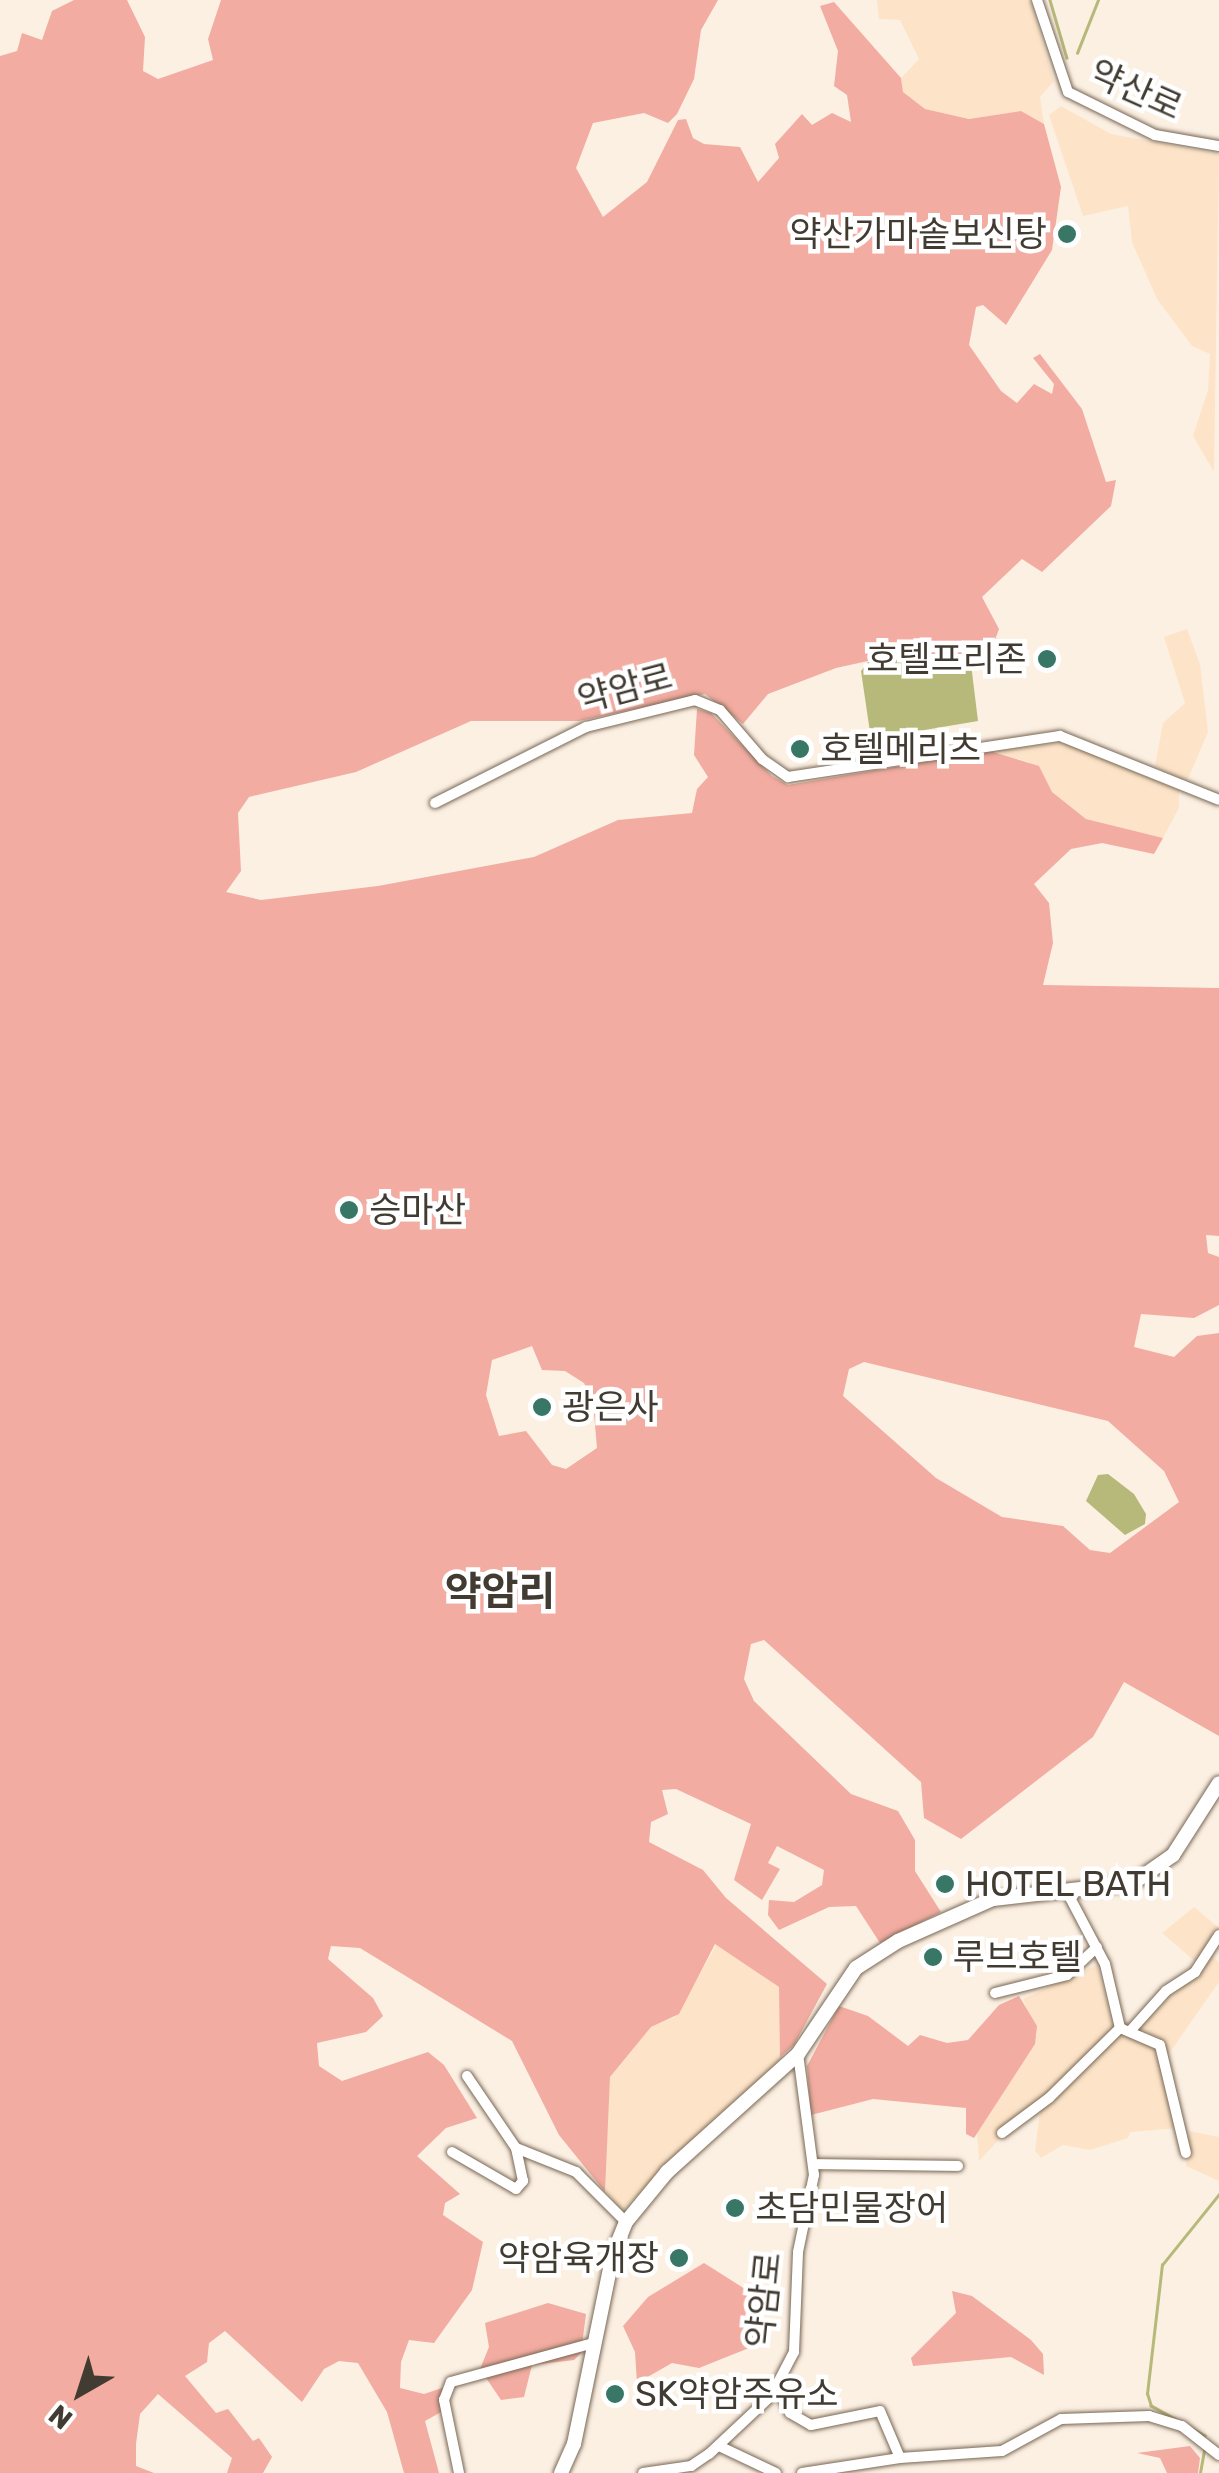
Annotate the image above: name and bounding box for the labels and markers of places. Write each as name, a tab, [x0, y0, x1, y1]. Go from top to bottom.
place label: 약산가마솥보신탕	[789, 213, 1047, 255]
marker: 약산가마솥보신탕	[1056, 223, 1078, 245]
place label: 호텔프리존	[866, 638, 1027, 680]
marker: 호텔프리존	[1036, 648, 1058, 670]
place label: 호텔메리츠	[820, 728, 981, 770]
marker: 호텔메리츠	[789, 738, 811, 760]
place label: 승마산	[369, 1189, 466, 1231]
marker: 승마산	[338, 1199, 360, 1221]
place label: 광은사	[562, 1386, 659, 1428]
marker: 광은사	[531, 1396, 553, 1418]
place label: HOTEL BATH	[965, 1863, 1172, 1905]
marker: HOTEL BATH	[934, 1873, 956, 1895]
place label: 루브호텔	[953, 1936, 1082, 1978]
marker: 루브호텔	[922, 1946, 944, 1968]
place label: 초담민물장어	[755, 2187, 948, 2229]
marker: 초담민물장어	[724, 2197, 746, 2219]
place label: 약암육개장	[498, 2237, 659, 2279]
marker: 약암육개장	[668, 2247, 690, 2269]
place label: SK약암주유소	[635, 2373, 839, 2415]
marker: SK약암주유소	[604, 2383, 626, 2405]

